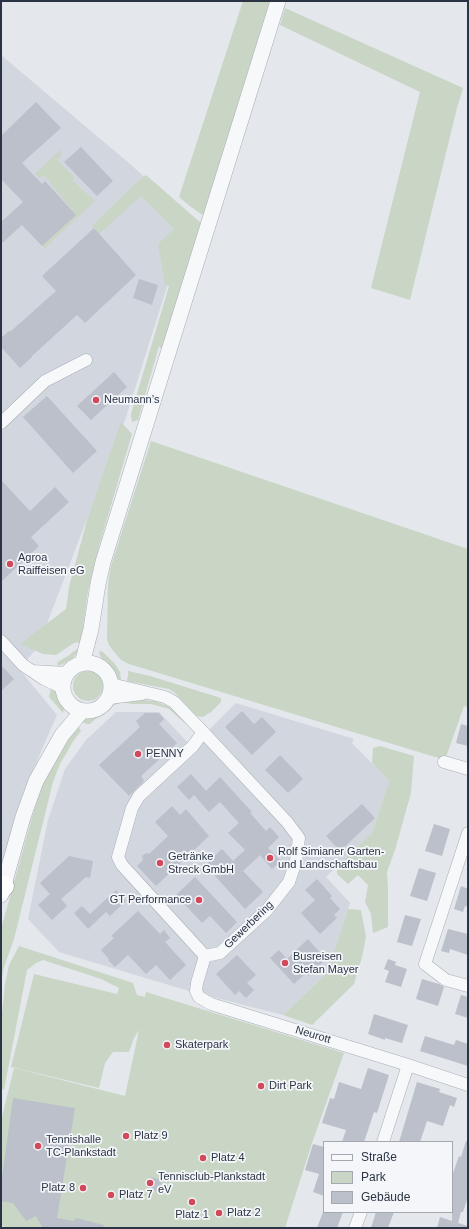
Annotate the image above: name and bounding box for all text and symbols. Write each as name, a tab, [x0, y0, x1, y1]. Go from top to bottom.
place label: Neumann’s	[104, 393, 159, 407]
marker: Neumann’s	[91, 395, 101, 405]
place label: Agroa Raiffeisen eG	[18, 551, 84, 577]
marker: Agroa Raiffeisen eG	[5, 559, 15, 569]
place label: PENNY	[146, 747, 184, 761]
marker: PENNY	[133, 749, 143, 759]
place label: Rolf Simianer Garten- und Landschaftsbau	[278, 845, 384, 871]
place label: Getränke Streck GmbH	[168, 850, 234, 876]
marker: Rolf Simianer Garten- und Landschaftsbau	[265, 853, 275, 863]
marker: Getränke Streck GmbH	[155, 858, 165, 868]
place label: GT Performance	[110, 893, 191, 907]
marker: GT Performance	[194, 895, 204, 905]
street label: Gewerbering	[222, 898, 276, 952]
place label: Busreisen Stefan Mayer	[293, 950, 358, 976]
marker: Busreisen Stefan Mayer	[280, 958, 290, 968]
street label: Neurott	[294, 1023, 332, 1047]
place label: Skaterpark	[175, 1038, 228, 1052]
marker: Skaterpark	[162, 1040, 172, 1050]
place label: Dirt Park	[269, 1079, 312, 1093]
marker: Dirt Park	[256, 1081, 266, 1091]
place label: Platz 9	[134, 1129, 168, 1143]
marker: Platz 9	[121, 1131, 131, 1141]
place label: Tennishalle TC-Plankstadt	[46, 1133, 116, 1159]
marker: Tennishalle TC-Plankstadt	[33, 1141, 43, 1151]
legend	[323, 1141, 453, 1213]
text: Straße	[361, 1150, 397, 1164]
place label: Platz 4	[211, 1151, 245, 1165]
marker: Platz 4	[198, 1153, 208, 1163]
place label: Tennisclub-Plankstadt eV	[158, 1170, 265, 1196]
text: Park	[361, 1170, 386, 1184]
marker: Tennisclub-Plankstadt eV	[145, 1178, 155, 1188]
place label: Platz 8	[41, 1181, 75, 1195]
marker: Platz 8	[78, 1183, 88, 1193]
place label: Platz 7	[119, 1188, 153, 1202]
marker: Platz 7	[106, 1190, 116, 1200]
text: Gebäude	[361, 1190, 410, 1204]
marker: Platz 1	[187, 1197, 197, 1207]
place label: Platz 2	[227, 1206, 261, 1220]
place label: Platz 1	[175, 1208, 209, 1222]
marker: Platz 2	[214, 1208, 224, 1218]

